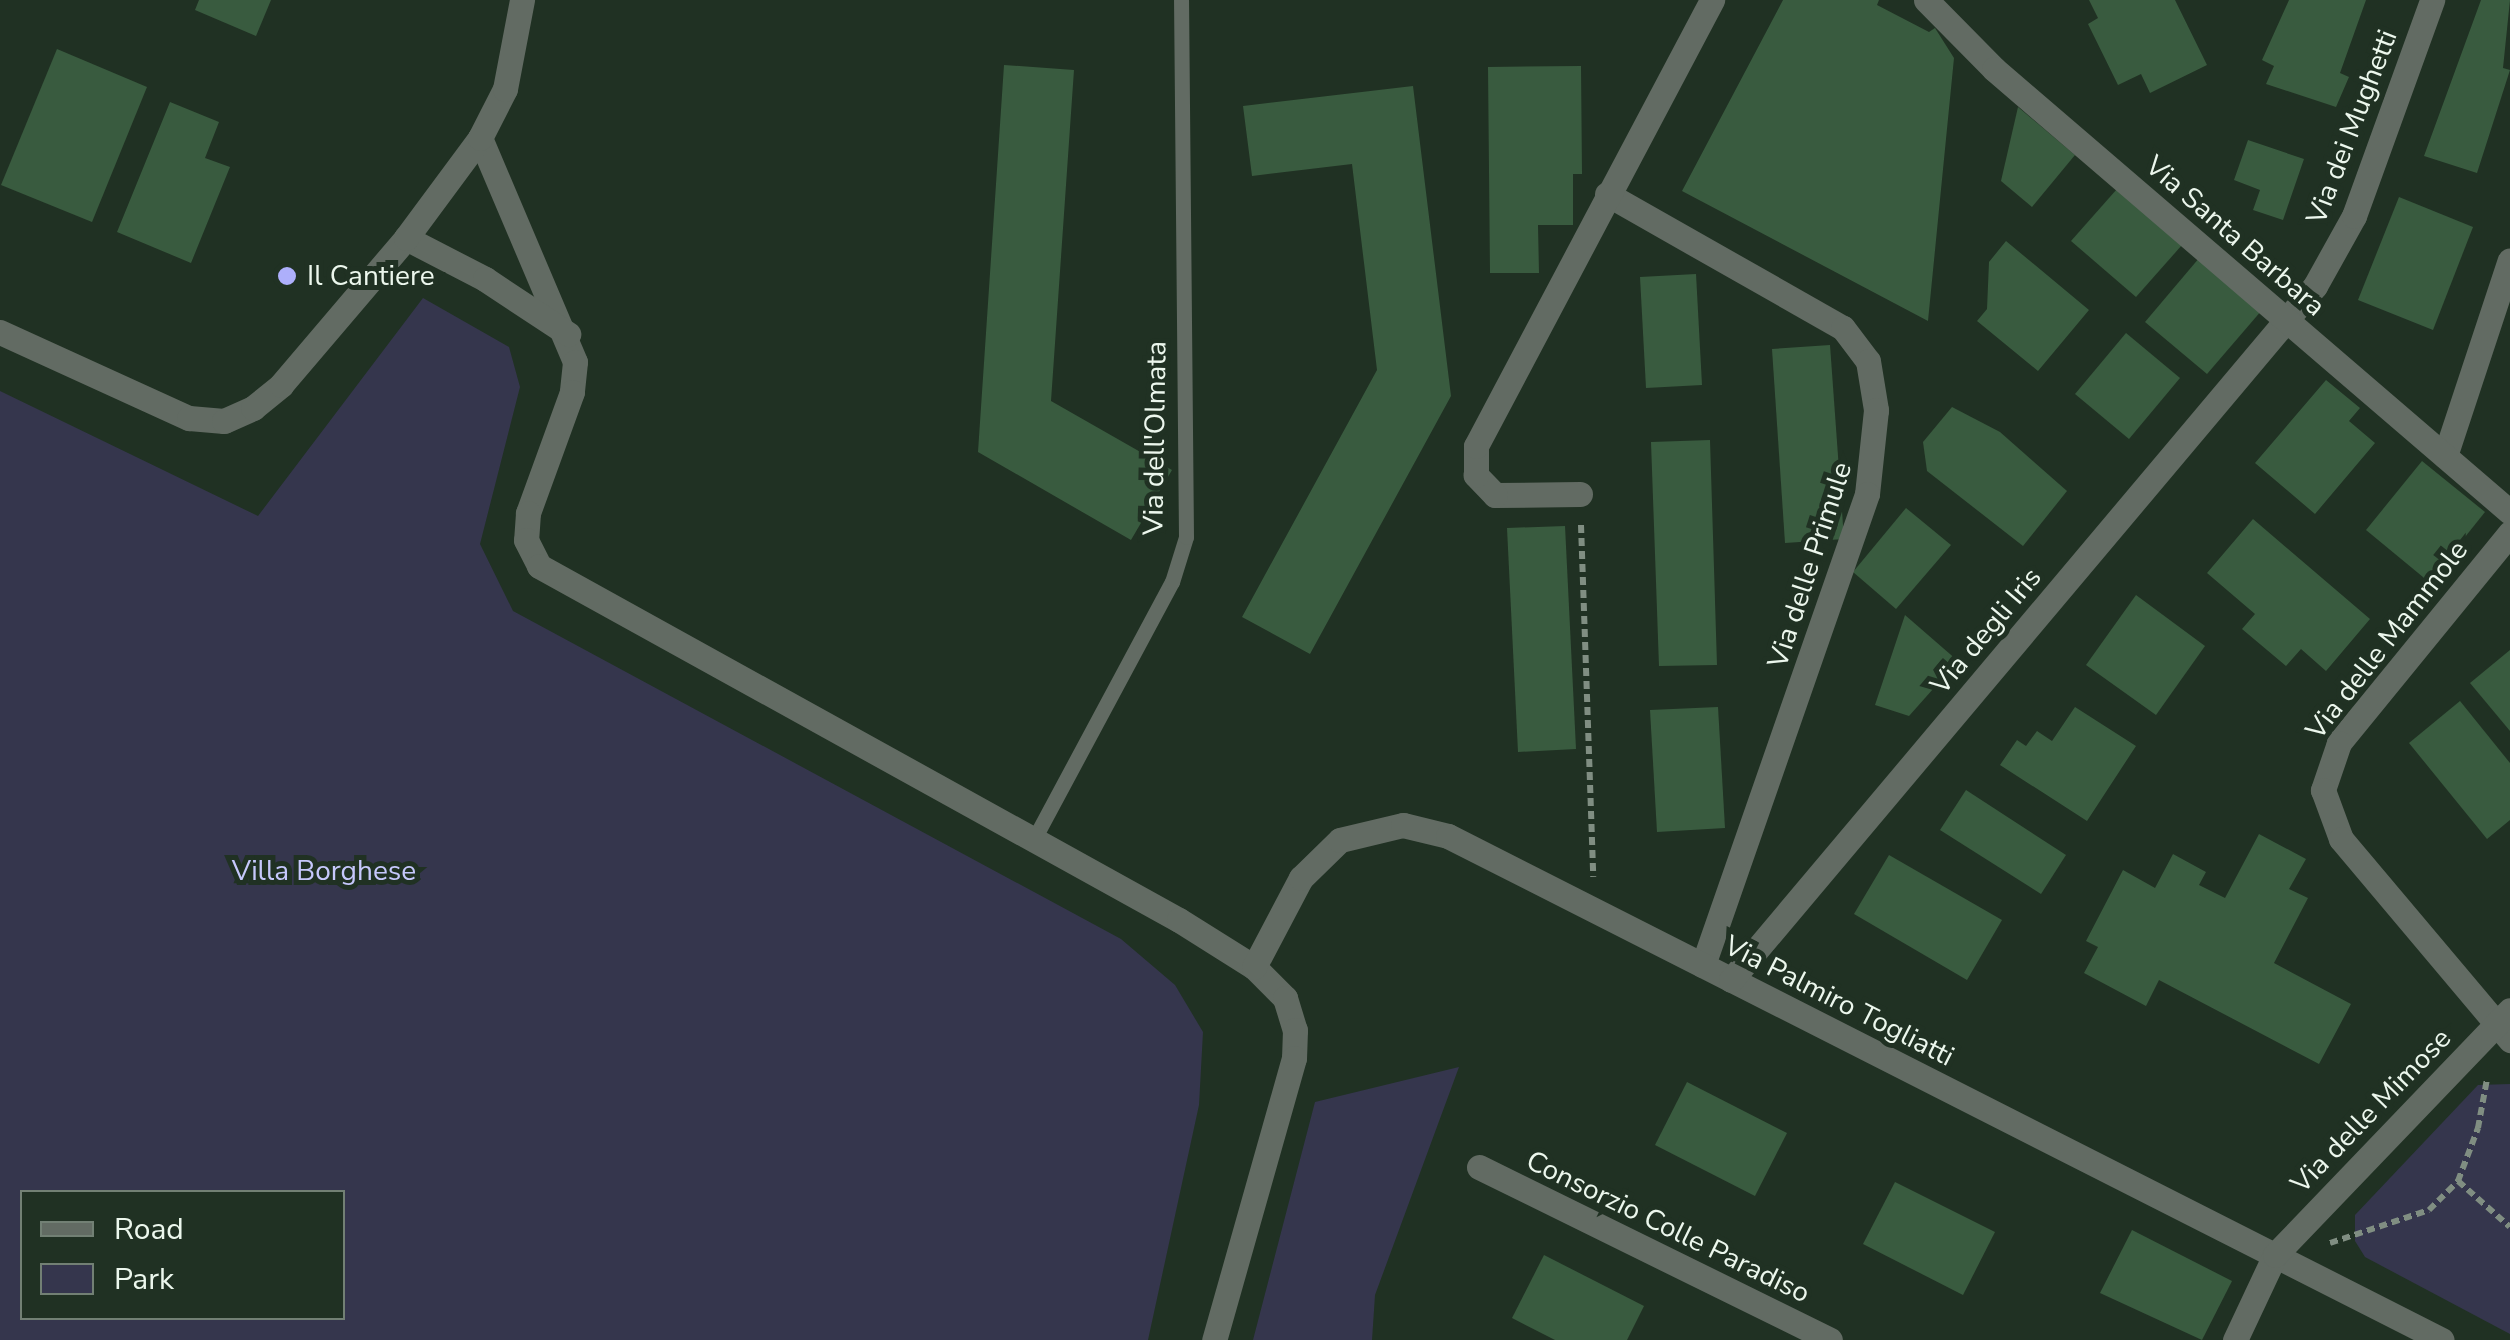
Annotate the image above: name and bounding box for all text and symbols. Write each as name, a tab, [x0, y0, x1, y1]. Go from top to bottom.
street label: Via dei Mughetti	[2300, 25, 2404, 229]
street label: Via Santa Barbara	[2138, 149, 2332, 323]
place label: Il Cantiere	[307, 259, 435, 293]
marker: Il Cantiere	[276, 265, 298, 287]
street label: Via dell'Olmata	[1137, 341, 1173, 535]
street label: Via delle Primule	[1761, 458, 1859, 672]
street label: Via delle Mammole	[2299, 534, 2475, 746]
street label: Via degli Iris	[1923, 561, 2049, 701]
park label: Villa Borghese	[232, 854, 416, 888]
street label: Via Palmiro Togliatti	[1719, 929, 1959, 1073]
street label: Via delle Mimose	[2284, 1022, 2458, 1200]
street label: Consorzio Colle Paradiso	[1521, 1144, 1815, 1310]
legend	[20, 1190, 345, 1320]
text: Road	[114, 1209, 184, 1250]
text: Park	[114, 1259, 174, 1300]

